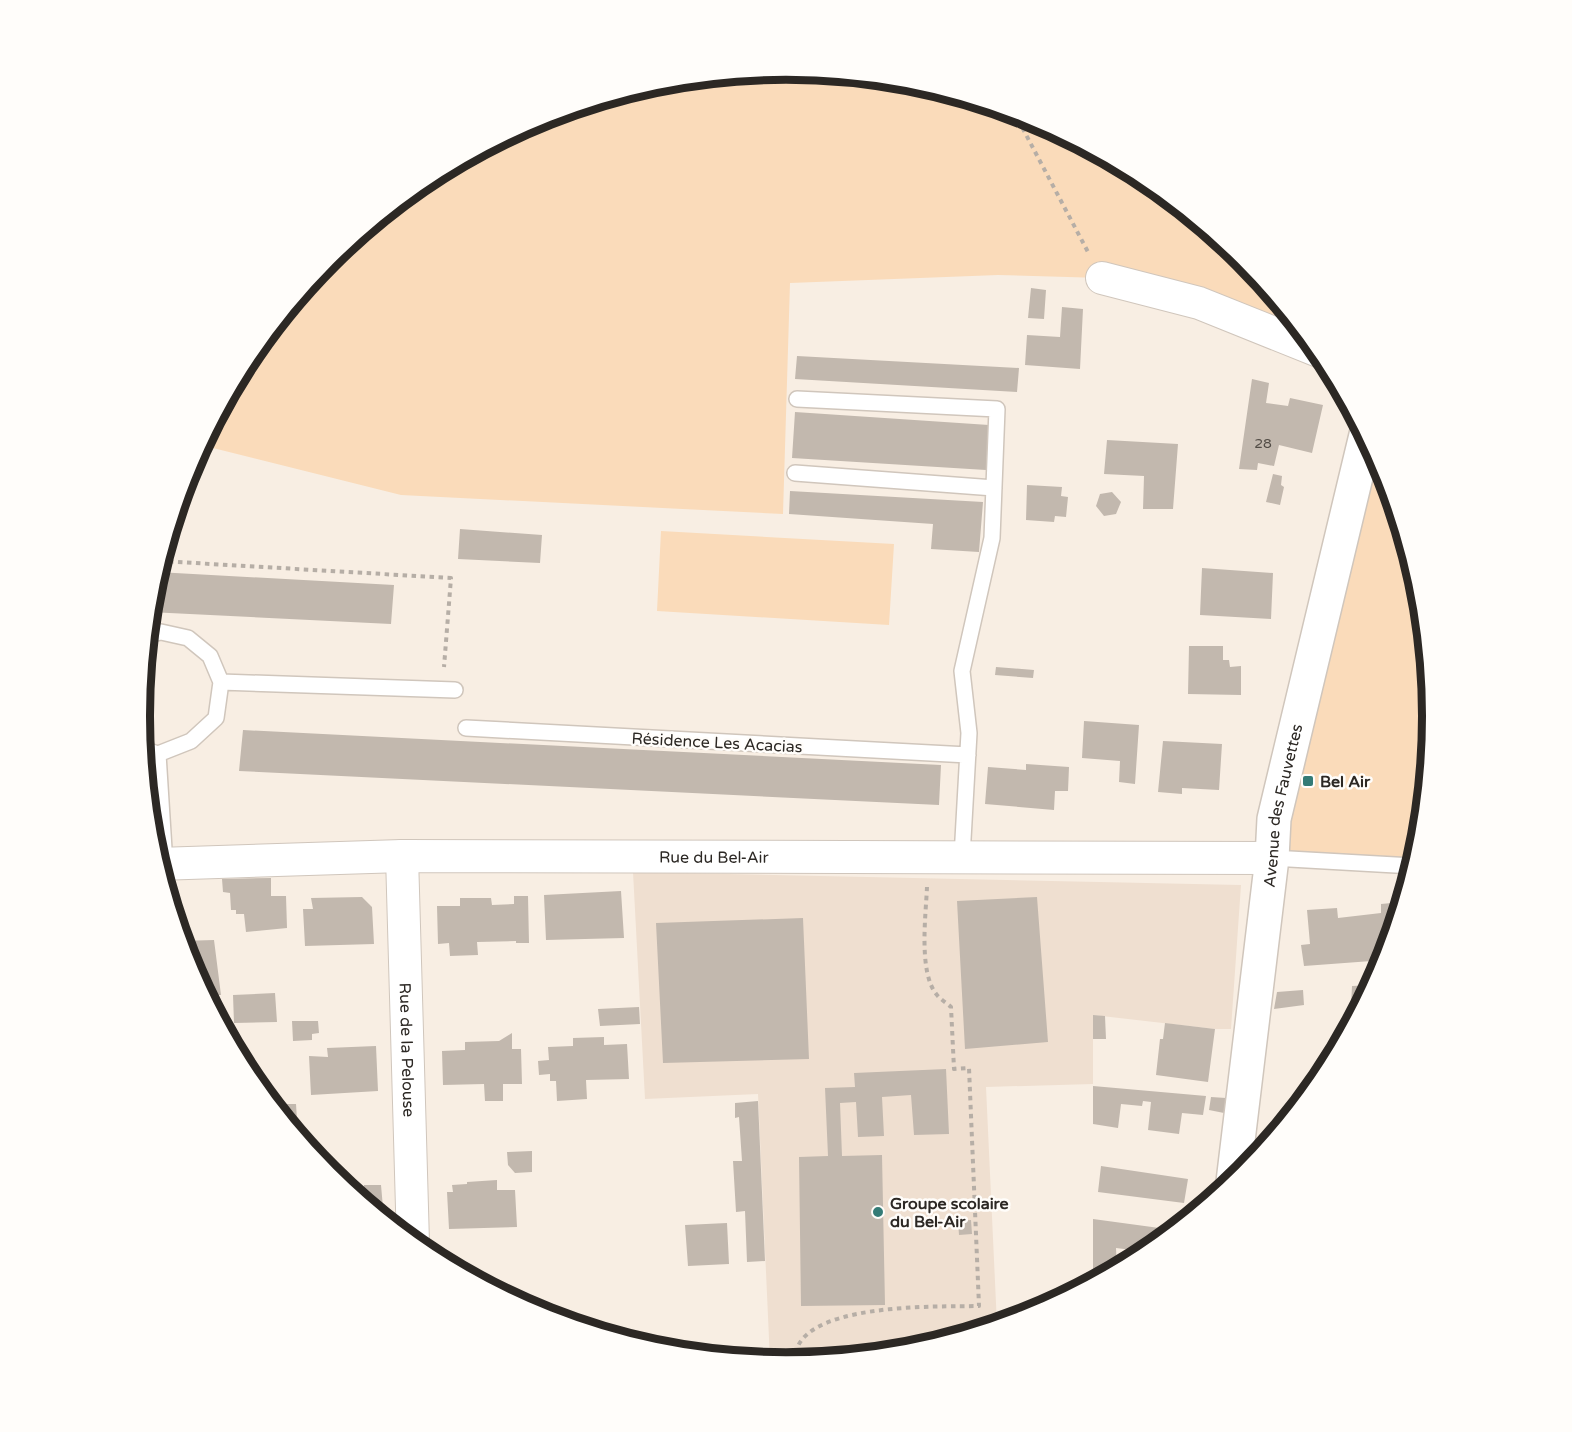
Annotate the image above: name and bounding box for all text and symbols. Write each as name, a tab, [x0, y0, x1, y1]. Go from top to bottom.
house number: 28	[1254, 435, 1272, 452]
street label: Avenue des Fauvettes	[1260, 722, 1307, 888]
street label: Résidence Les Acacias	[631, 729, 803, 757]
place label: Bel Air	[1320, 772, 1371, 792]
marker: Bel Air	[1301, 774, 1315, 788]
street label: Rue du Bel-Air	[659, 848, 770, 868]
street label: Rue de la Pelouse	[395, 982, 418, 1118]
place label: Groupe scolaire du Bel-Air	[890, 1194, 1009, 1232]
marker: Groupe scolaire du Bel-Air	[871, 1205, 885, 1219]

